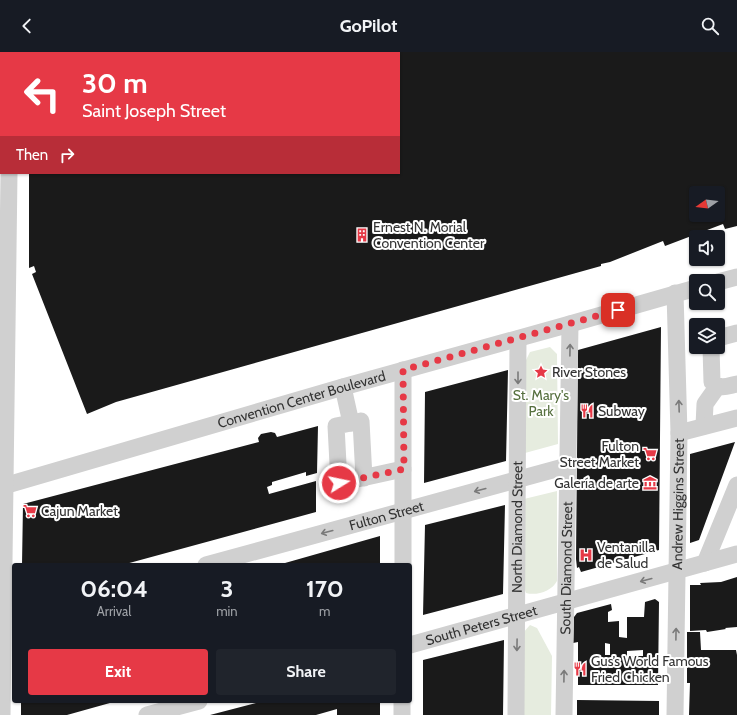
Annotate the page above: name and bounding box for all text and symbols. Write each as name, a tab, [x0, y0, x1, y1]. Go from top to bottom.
icon: back	[16, 15, 38, 37]
text: GoPilot	[340, 15, 397, 37]
icon: search	[699, 15, 721, 37]
text: 30 m	[82, 66, 148, 100]
icon: left	[16, 68, 68, 120]
text: Saint Joseph Street	[82, 100, 226, 122]
icon: right	[56, 144, 78, 166]
text: Then	[16, 146, 48, 164]
north arrow	[689, 186, 725, 222]
map controls	[689, 186, 725, 354]
place label: Ernest N. Morial Convention Center	[373, 218, 485, 252]
building icon: Ernest N. Morial Convention Center	[354, 227, 370, 243]
button: sound	[689, 230, 725, 266]
button: search	[689, 274, 725, 310]
pin	[601, 293, 635, 327]
icon: arrive	[607, 299, 629, 321]
button: layers	[689, 318, 725, 354]
one-way arrow	[566, 344, 574, 357]
place label: River Stones	[552, 363, 626, 381]
place icon: River Stones	[533, 364, 549, 380]
street label: Convention Center Boulevard	[215, 367, 388, 432]
one-way arrow	[514, 371, 522, 384]
park label: St. Mary's Park	[513, 386, 569, 420]
one-way arrow	[675, 400, 682, 413]
place label: Subway	[598, 402, 645, 420]
restaurant icon: Subway	[579, 403, 595, 419]
place label: Fulton Street Market	[560, 437, 639, 471]
street label: Andrew Higgins Street	[668, 438, 688, 570]
supermarket icon: Fulton Street Market	[642, 446, 658, 462]
street label: North Diamond Street	[508, 461, 526, 593]
position arrow	[318, 462, 360, 504]
place label: Galería de arte	[554, 474, 639, 492]
museum icon: Galería de arte	[642, 475, 658, 491]
one-way arrow	[474, 487, 487, 494]
street label: Fulton Street	[347, 497, 426, 534]
street label: South Diamond Street	[556, 501, 576, 635]
place label: Cajun Market	[41, 502, 118, 520]
supermarket icon: Cajun Market	[22, 503, 38, 519]
one-way arrow	[321, 529, 334, 536]
place label: Ventanilla de Salud	[597, 538, 655, 572]
hospital icon: Ventanilla de Salud	[578, 547, 594, 563]
text: 06:04	[80, 574, 148, 603]
text: 3	[220, 574, 233, 603]
text: 170	[306, 574, 344, 603]
one-way arrow	[639, 576, 652, 584]
street label: South Peters Street	[424, 601, 539, 649]
text: Arrival	[97, 603, 131, 619]
text: min	[216, 603, 238, 619]
text: m	[319, 603, 331, 619]
one-way arrow	[672, 628, 680, 641]
one-way arrow	[513, 638, 521, 651]
button: Exit	[28, 649, 208, 695]
button: Share	[216, 649, 396, 695]
place label: Gus’s World Famous Fried Chicken	[591, 652, 709, 686]
restaurant icon: Gus’s World Famous Fried Chicken	[572, 661, 588, 677]
one-way arrow	[560, 670, 568, 683]

